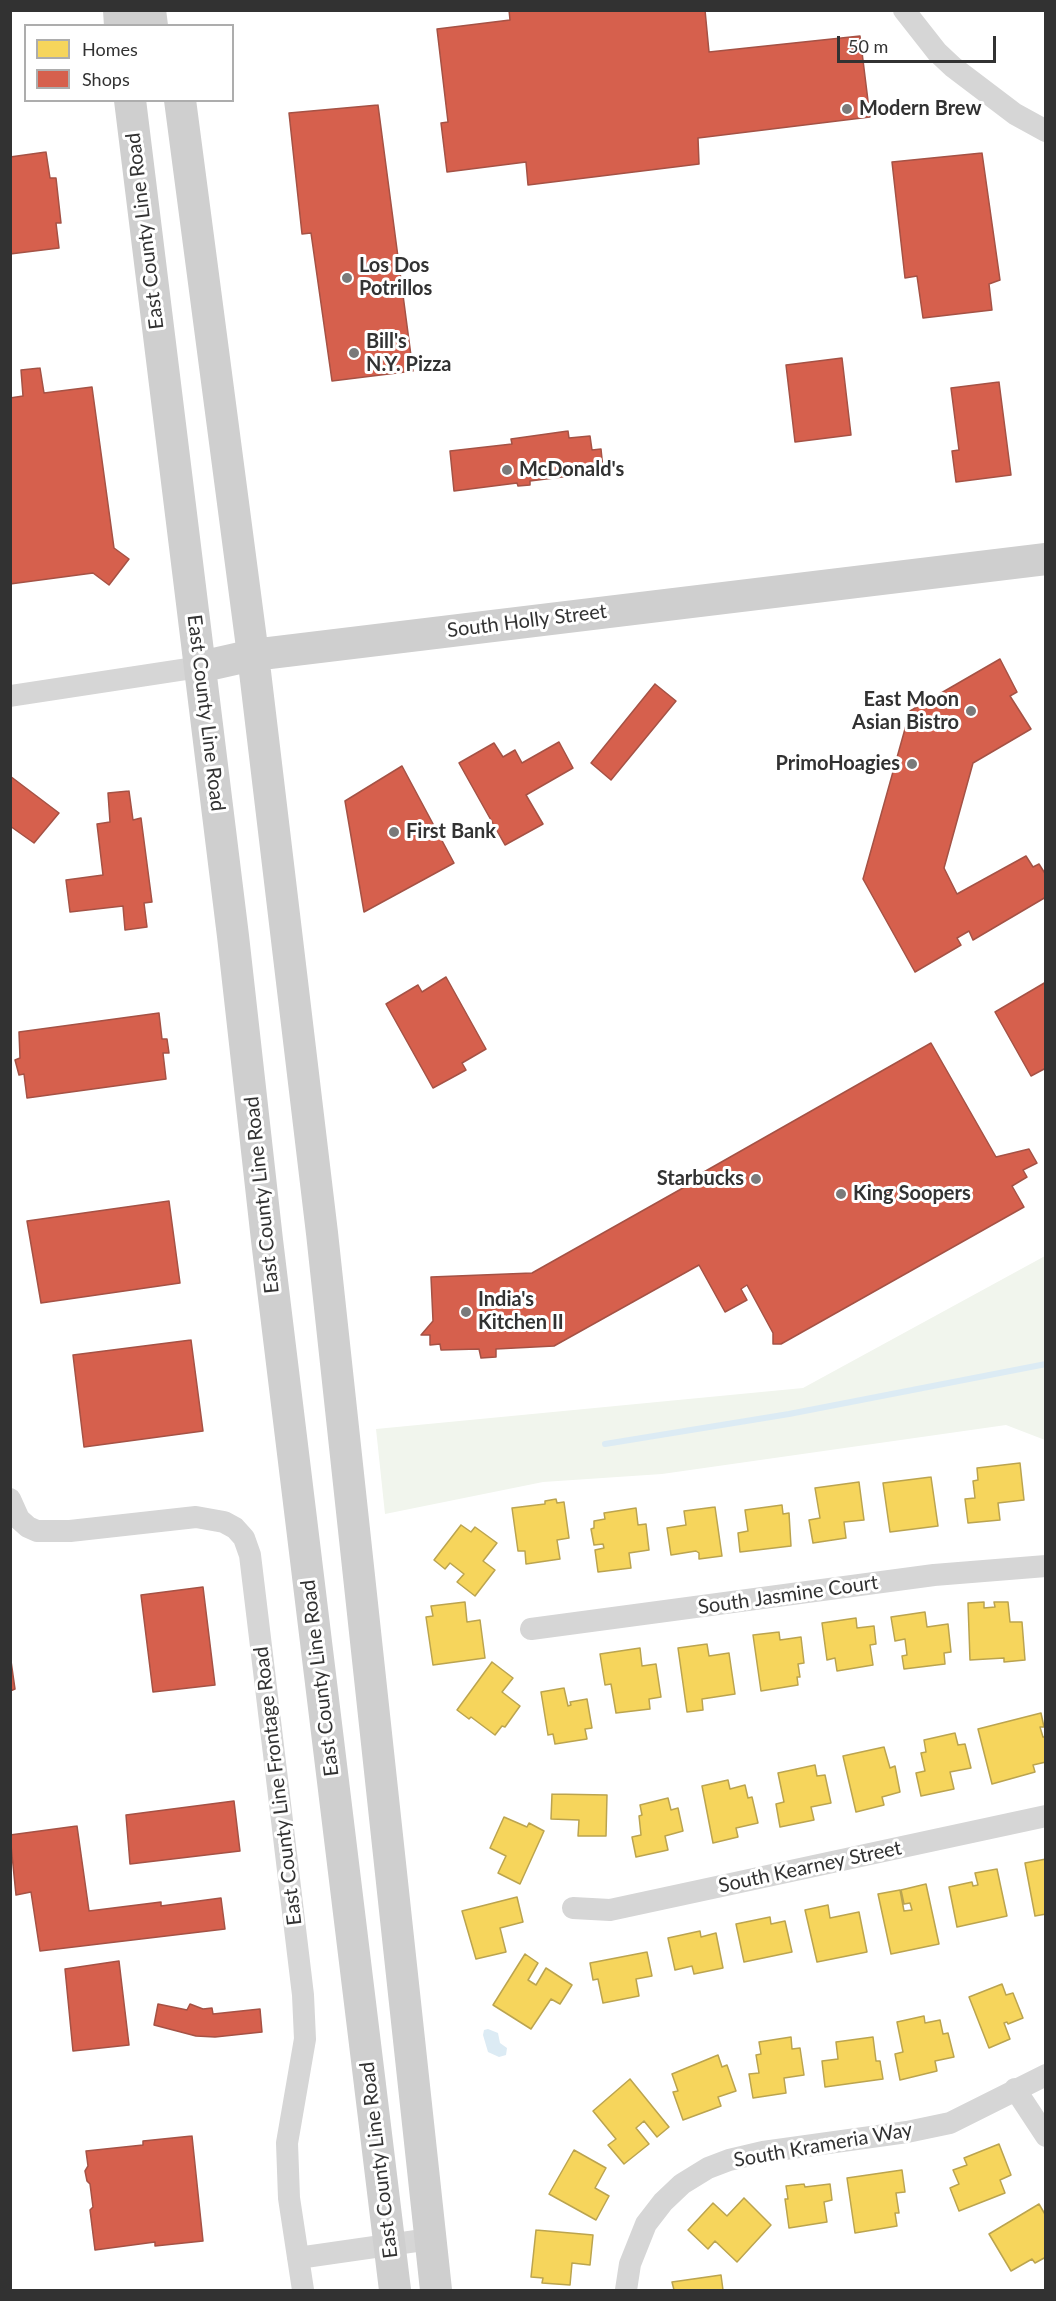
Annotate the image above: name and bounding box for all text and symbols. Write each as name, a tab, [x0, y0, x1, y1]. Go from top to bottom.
legend	[24, 24, 234, 102]
scale bar	[840, 24, 999, 62]
text: 50 m	[848, 35, 888, 57]
text: Homes	[82, 38, 138, 60]
text: Shops	[82, 68, 130, 90]
place label: Modern Brew	[859, 97, 981, 121]
marker: Modern Brew	[840, 102, 854, 116]
street label: East County Line Road	[121, 131, 169, 331]
place label: Los Dos Potrillos	[359, 254, 432, 301]
marker: Los Dos Potrillos	[340, 271, 354, 285]
place label: Bill's N.Y. Pizza	[366, 330, 451, 377]
marker: Bill's N.Y. Pizza	[347, 346, 361, 360]
place label: McDonald's	[519, 458, 624, 482]
marker: McDonald's	[500, 463, 514, 477]
street label: South Holly Street	[446, 599, 608, 643]
street label: East County Line Road	[182, 613, 230, 813]
place label: East Moon Asian Bistro	[852, 688, 959, 735]
marker: East Moon Asian Bistro	[964, 704, 978, 718]
place label: PrimoHoagies	[775, 752, 900, 776]
marker: PrimoHoagies	[905, 757, 919, 771]
place label: First Bank	[406, 820, 496, 844]
marker: First Bank	[387, 825, 401, 839]
street label: East County Line Road	[240, 1095, 284, 1295]
place label: Starbucks	[657, 1167, 744, 1191]
marker: Starbucks	[749, 1172, 763, 1186]
place label: King Soopers	[853, 1182, 971, 1206]
marker: King Soopers	[834, 1187, 848, 1201]
place label: India's Kitchen II	[478, 1288, 564, 1335]
marker: India's Kitchen II	[459, 1305, 473, 1319]
street label: South Jasmine Court	[696, 1570, 880, 1620]
street label: East County Line Road	[296, 1578, 344, 1778]
street label: East County Line Frontage Road	[249, 1645, 307, 1927]
street label: South Kearney Street	[716, 1836, 904, 1898]
street label: East County Line Road	[355, 2060, 403, 2260]
street label: South Krameria Way	[732, 2117, 914, 2173]

